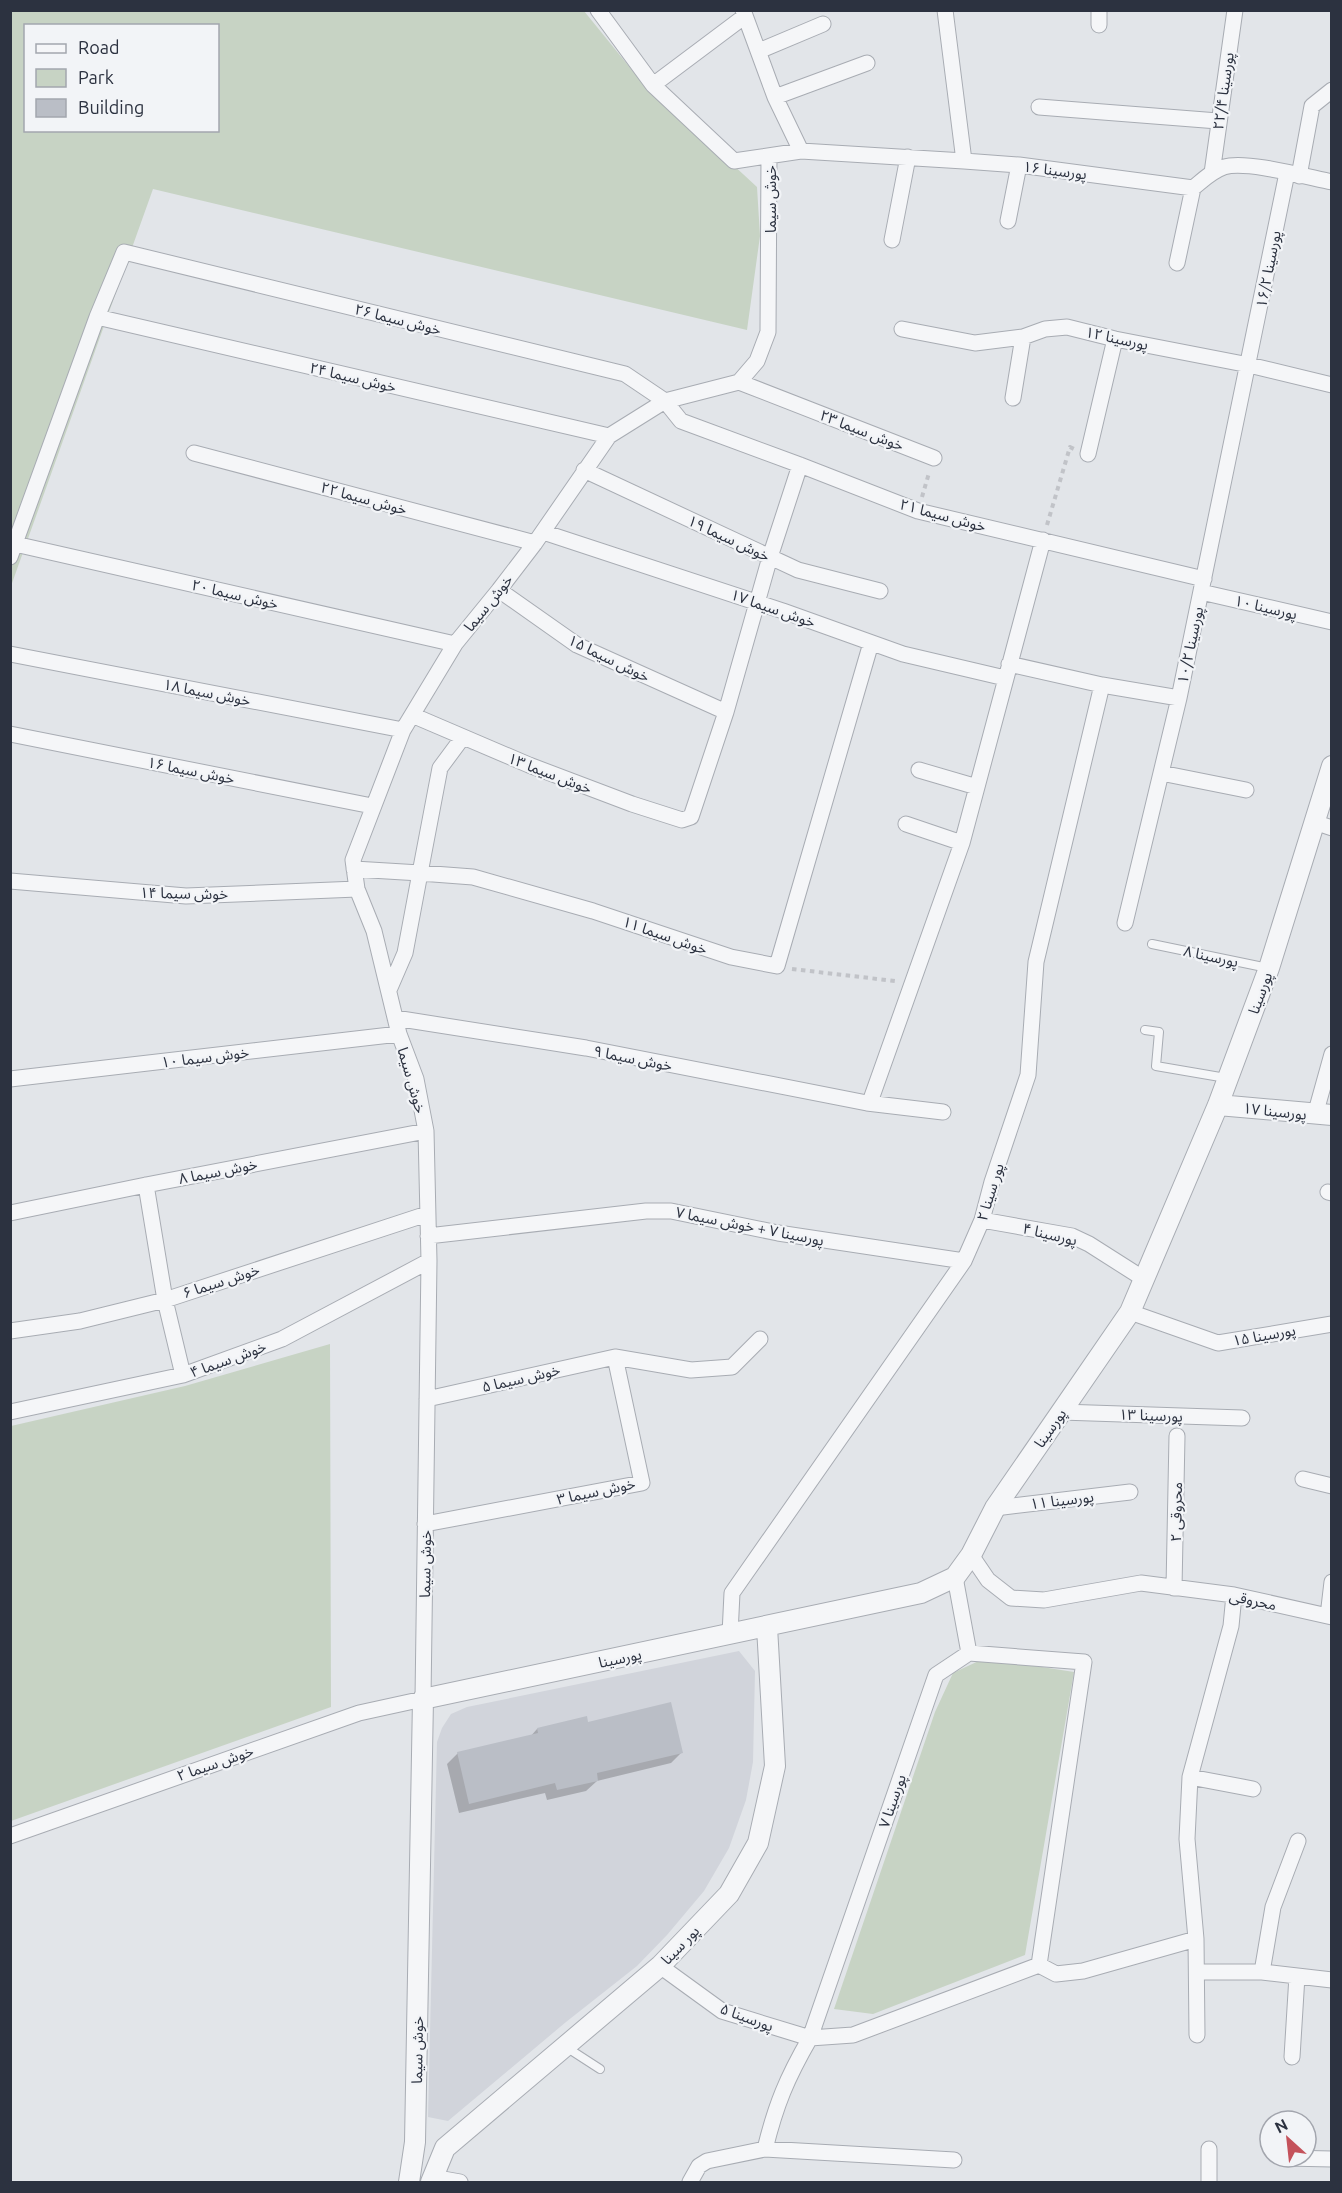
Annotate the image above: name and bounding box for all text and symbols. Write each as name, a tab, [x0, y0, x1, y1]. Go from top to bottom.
legend	[24, 24, 219, 132]
text: Road	[78, 37, 120, 57]
street label: پورسینا ۲۲/۴	[1209, 51, 1239, 131]
text: Park	[78, 67, 114, 87]
text: Building	[78, 97, 144, 117]
street label: پورسینا ۱۶	[1022, 158, 1088, 184]
street label: خوش سیما	[762, 165, 780, 233]
street label: پورسینا ۱۶/۲	[1252, 229, 1286, 309]
street label: خوش سیما ۲۶	[353, 300, 443, 339]
street label: پورسینا ۱۲	[1083, 323, 1150, 355]
street label: خوش سیما ۲۴	[308, 359, 398, 396]
street label: خوش سیما ۲۳	[817, 406, 907, 455]
street label: خوش سیما ۲۲	[319, 478, 409, 519]
street label: خوش سیما ۲۱	[898, 495, 988, 536]
street label: خوش سیما ۱۹	[685, 512, 773, 565]
street label: خوش سیما	[460, 571, 517, 635]
street label: خوش سیما ۲۰	[190, 576, 280, 613]
street label: خوش سیما ۱۷	[728, 586, 818, 631]
street label: پورسینا ۱۰	[1232, 592, 1299, 625]
street label: پورسینا ۱۰/۲	[1174, 605, 1209, 685]
street label: خوش سیما ۱۵	[565, 631, 653, 686]
street label: خوش سیما ۱۸	[162, 675, 252, 710]
street label: خوش سیما ۱۳	[505, 749, 595, 798]
street label: خوش سیما ۱۶	[146, 753, 236, 788]
street label: خوش سیما ۱۴	[140, 884, 229, 903]
street label: خوش سیما ۱۱	[620, 913, 710, 958]
street label: پورسینا ۸	[1182, 942, 1240, 972]
street label: پورسینا	[1245, 970, 1277, 1017]
street label: خوش سیما ۹	[592, 1042, 674, 1075]
street label: خوش سیما ۱۰	[160, 1043, 250, 1072]
street label: خوش سیما	[394, 1045, 430, 1115]
street label: پورسینا ۱۷	[1242, 1099, 1308, 1125]
street label: خوش سیما ۸	[177, 1155, 259, 1188]
street label: پور سینا ۲	[973, 1161, 1009, 1224]
street label: پورسینا ۷ + خوش سیما ۷	[674, 1203, 826, 1251]
street label: پورسینا ۴	[1021, 1219, 1079, 1251]
street label: خوش سیما ۶	[180, 1261, 262, 1302]
street label: پورسینا ۱۵	[1231, 1321, 1297, 1351]
street label: خوش سیما ۴	[188, 1337, 269, 1382]
street label: خوش سیما ۵	[480, 1361, 562, 1396]
street label: پورسینا	[1031, 1405, 1071, 1452]
street label: پورسینا ۱۳	[1119, 1405, 1183, 1427]
street label: خوش سیما ۳	[555, 1474, 637, 1509]
street label: محروقی ۲	[1167, 1482, 1186, 1542]
street label: پورسینا ۱۱	[1029, 1488, 1095, 1514]
street label: خوش سیما	[416, 1530, 435, 1598]
street label: محروقی	[1228, 1587, 1278, 1614]
street label: پورسینا	[597, 1645, 643, 1673]
street label: خوش سیما ۲	[174, 1742, 256, 1785]
street label: پورسینا ۷	[875, 1772, 911, 1831]
street label: پور سینا	[657, 1922, 704, 1969]
street label: پورسینا ۵	[717, 2000, 776, 2036]
street label: خوش سیما	[408, 2016, 427, 2084]
north arrow	[1258, 2109, 1318, 2169]
text: N	[1272, 2115, 1291, 2136]

